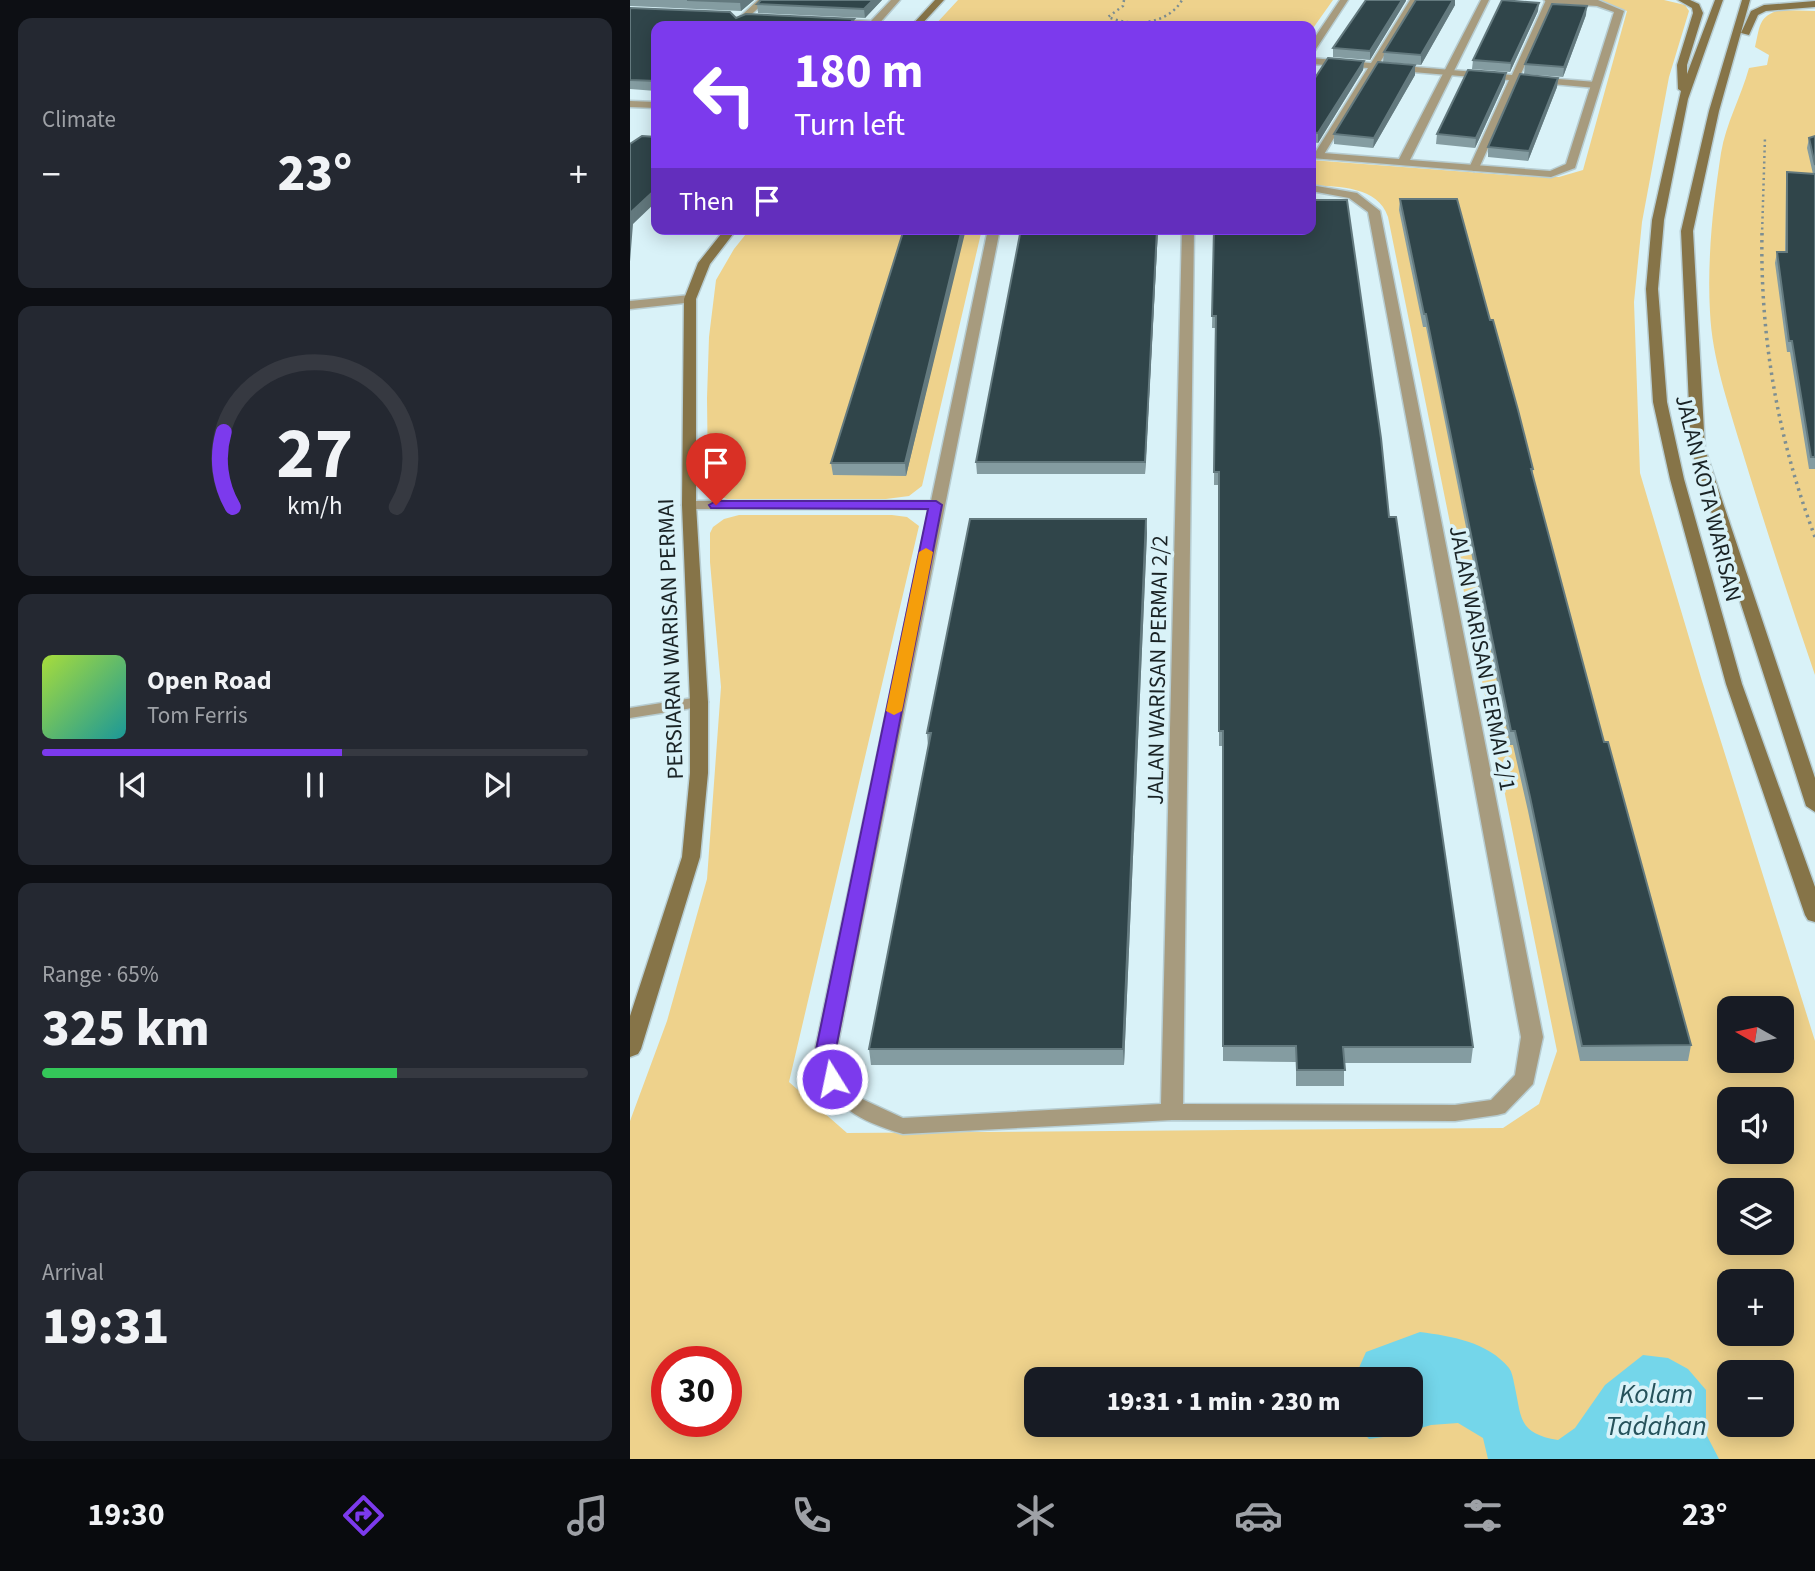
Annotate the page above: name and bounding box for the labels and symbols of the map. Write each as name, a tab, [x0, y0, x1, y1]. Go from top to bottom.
street label: JALAN KOTA WARISAN	[1667, 391, 1750, 605]
pin	[686, 433, 746, 505]
street label: PERSIARAN WARISAN PERMAI	[649, 498, 692, 780]
street label: JALAN WARISAN PERMAI 2/1	[1441, 523, 1524, 794]
street label: JALAN WARISAN PERMAI 2/2	[1139, 535, 1176, 805]
north arrow	[1717, 996, 1794, 1073]
position arrow	[795, 1042, 869, 1116]
speed limit sign: 30	[651, 1346, 742, 1437]
water label: Kolam Tadahan	[1605, 1374, 1707, 1446]

